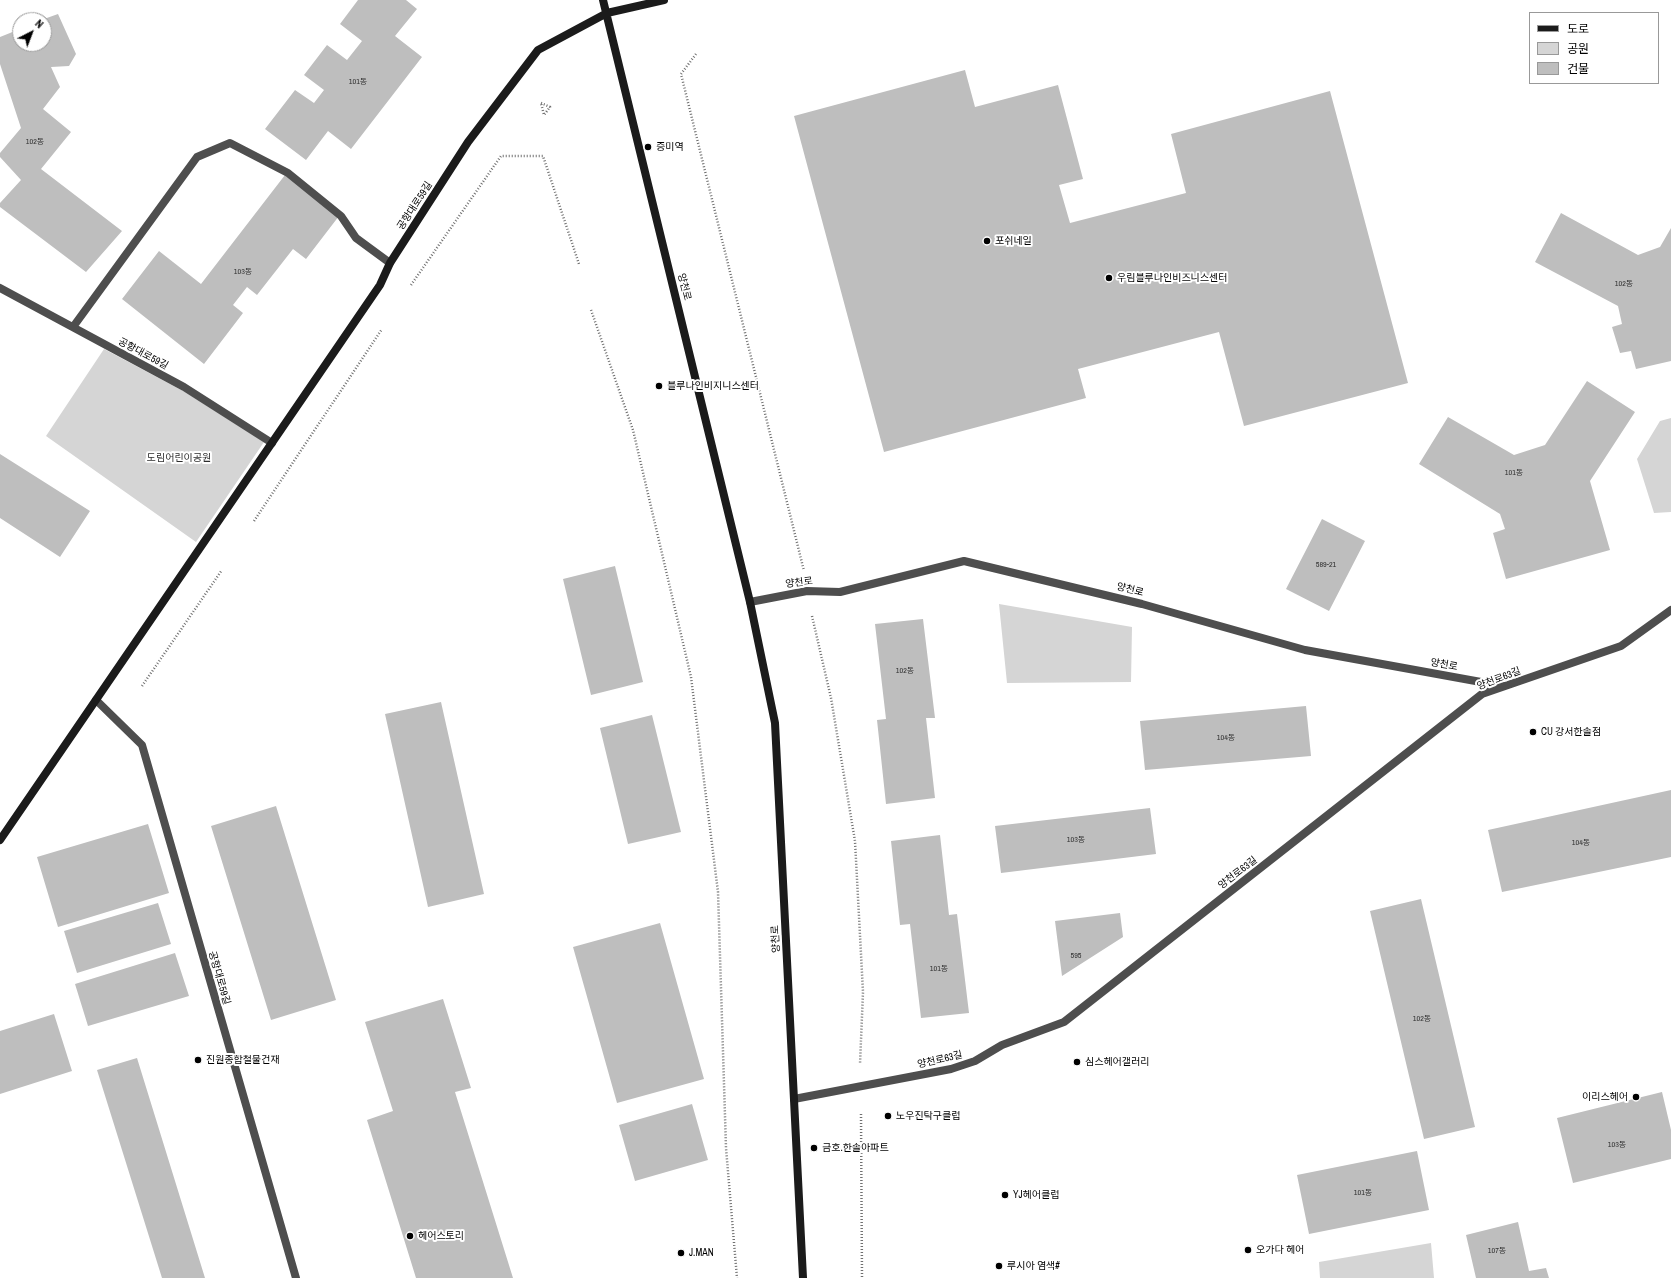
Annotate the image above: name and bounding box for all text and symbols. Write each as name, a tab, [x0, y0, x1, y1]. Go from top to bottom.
north arrow	[12, 12, 52, 52]
legend	[1529, 12, 1659, 84]
text: N	[32, 16, 46, 31]
text: 도로	[1567, 21, 1589, 37]
text: 공원	[1567, 41, 1589, 57]
text: 건물	[1567, 61, 1589, 77]
house number: 101동	[349, 77, 367, 87]
house number: 102동	[26, 137, 44, 147]
place label: 증미역	[656, 141, 684, 153]
marker: 증미역	[643, 142, 653, 152]
street label: 공항대로59길	[395, 180, 435, 232]
place label: 포쉬네일	[995, 235, 1032, 247]
marker: 포쉬네일	[982, 236, 992, 246]
house number: 103동	[234, 267, 252, 277]
street label: 양천로	[675, 272, 693, 302]
place label: 우림블루나인비즈니스센터	[1117, 272, 1227, 284]
marker: 우림블루나인비즈니스센터	[1104, 273, 1114, 283]
house number: 102동	[1615, 279, 1633, 289]
street label: 공항대로59길	[116, 336, 170, 372]
place label: 블루나인비지니스센터	[667, 380, 759, 392]
marker: 블루나인비지니스센터	[654, 381, 664, 391]
park label: 도림어린이공원	[147, 452, 211, 464]
house number: 101동	[1505, 468, 1523, 478]
house number: 589-21	[1316, 560, 1336, 570]
street label: 양천로	[785, 575, 813, 591]
street label: 양천로	[1115, 581, 1145, 599]
street label: 양천로	[1429, 657, 1459, 673]
street label: 양천로63길	[1475, 665, 1523, 693]
house number: 102동	[896, 666, 914, 676]
place label: CU 강서한솔점	[1541, 726, 1601, 738]
marker: CU 강서한솔점	[1528, 727, 1538, 737]
house number: 104동	[1217, 733, 1235, 743]
house number: 103동	[1067, 835, 1085, 845]
house number: 104동	[1572, 838, 1590, 848]
street label: 양천로63길	[1216, 854, 1260, 892]
street label: 양천로	[769, 925, 783, 953]
street label: 공항대로59길	[206, 950, 232, 1006]
house number: 595	[1071, 951, 1081, 961]
house number: 101동	[930, 964, 948, 974]
house number: 102동	[1413, 1014, 1431, 1024]
street label: 양천로63길	[916, 1049, 964, 1071]
place label: 진원종합철물건재	[206, 1054, 280, 1066]
marker: 진원종합철물건재	[193, 1055, 203, 1065]
place label: 심스헤어갤러리	[1085, 1056, 1149, 1068]
marker: 심스헤어갤러리	[1072, 1057, 1082, 1067]
place label: 이리스헤어	[1582, 1091, 1628, 1103]
marker: 이리스헤어	[1631, 1092, 1641, 1102]
place label: 노우진탁구클럽	[896, 1110, 960, 1122]
marker: 노우진탁구클럽	[883, 1111, 893, 1121]
house number: 103동	[1608, 1140, 1626, 1150]
place label: 금호.한솔아파트	[822, 1142, 889, 1154]
marker: 금호.한솔아파트	[809, 1143, 819, 1153]
house number: 101동	[1354, 1188, 1372, 1198]
place label: YJ헤어클럽	[1013, 1189, 1059, 1201]
marker: YJ헤어클럽	[1000, 1190, 1010, 1200]
place label: 헤어스토리	[418, 1230, 464, 1242]
marker: 헤어스토리	[405, 1231, 415, 1241]
place label: 오가다 헤어	[1256, 1244, 1304, 1256]
marker: 오가다 헤어	[1243, 1245, 1253, 1255]
house number: 107동	[1488, 1246, 1506, 1256]
place label: J.MAN	[689, 1247, 714, 1259]
marker: J.MAN	[676, 1248, 686, 1258]
place label: 루시아 염색#	[1007, 1260, 1060, 1272]
marker: 루시아 염색#	[994, 1261, 1004, 1271]

